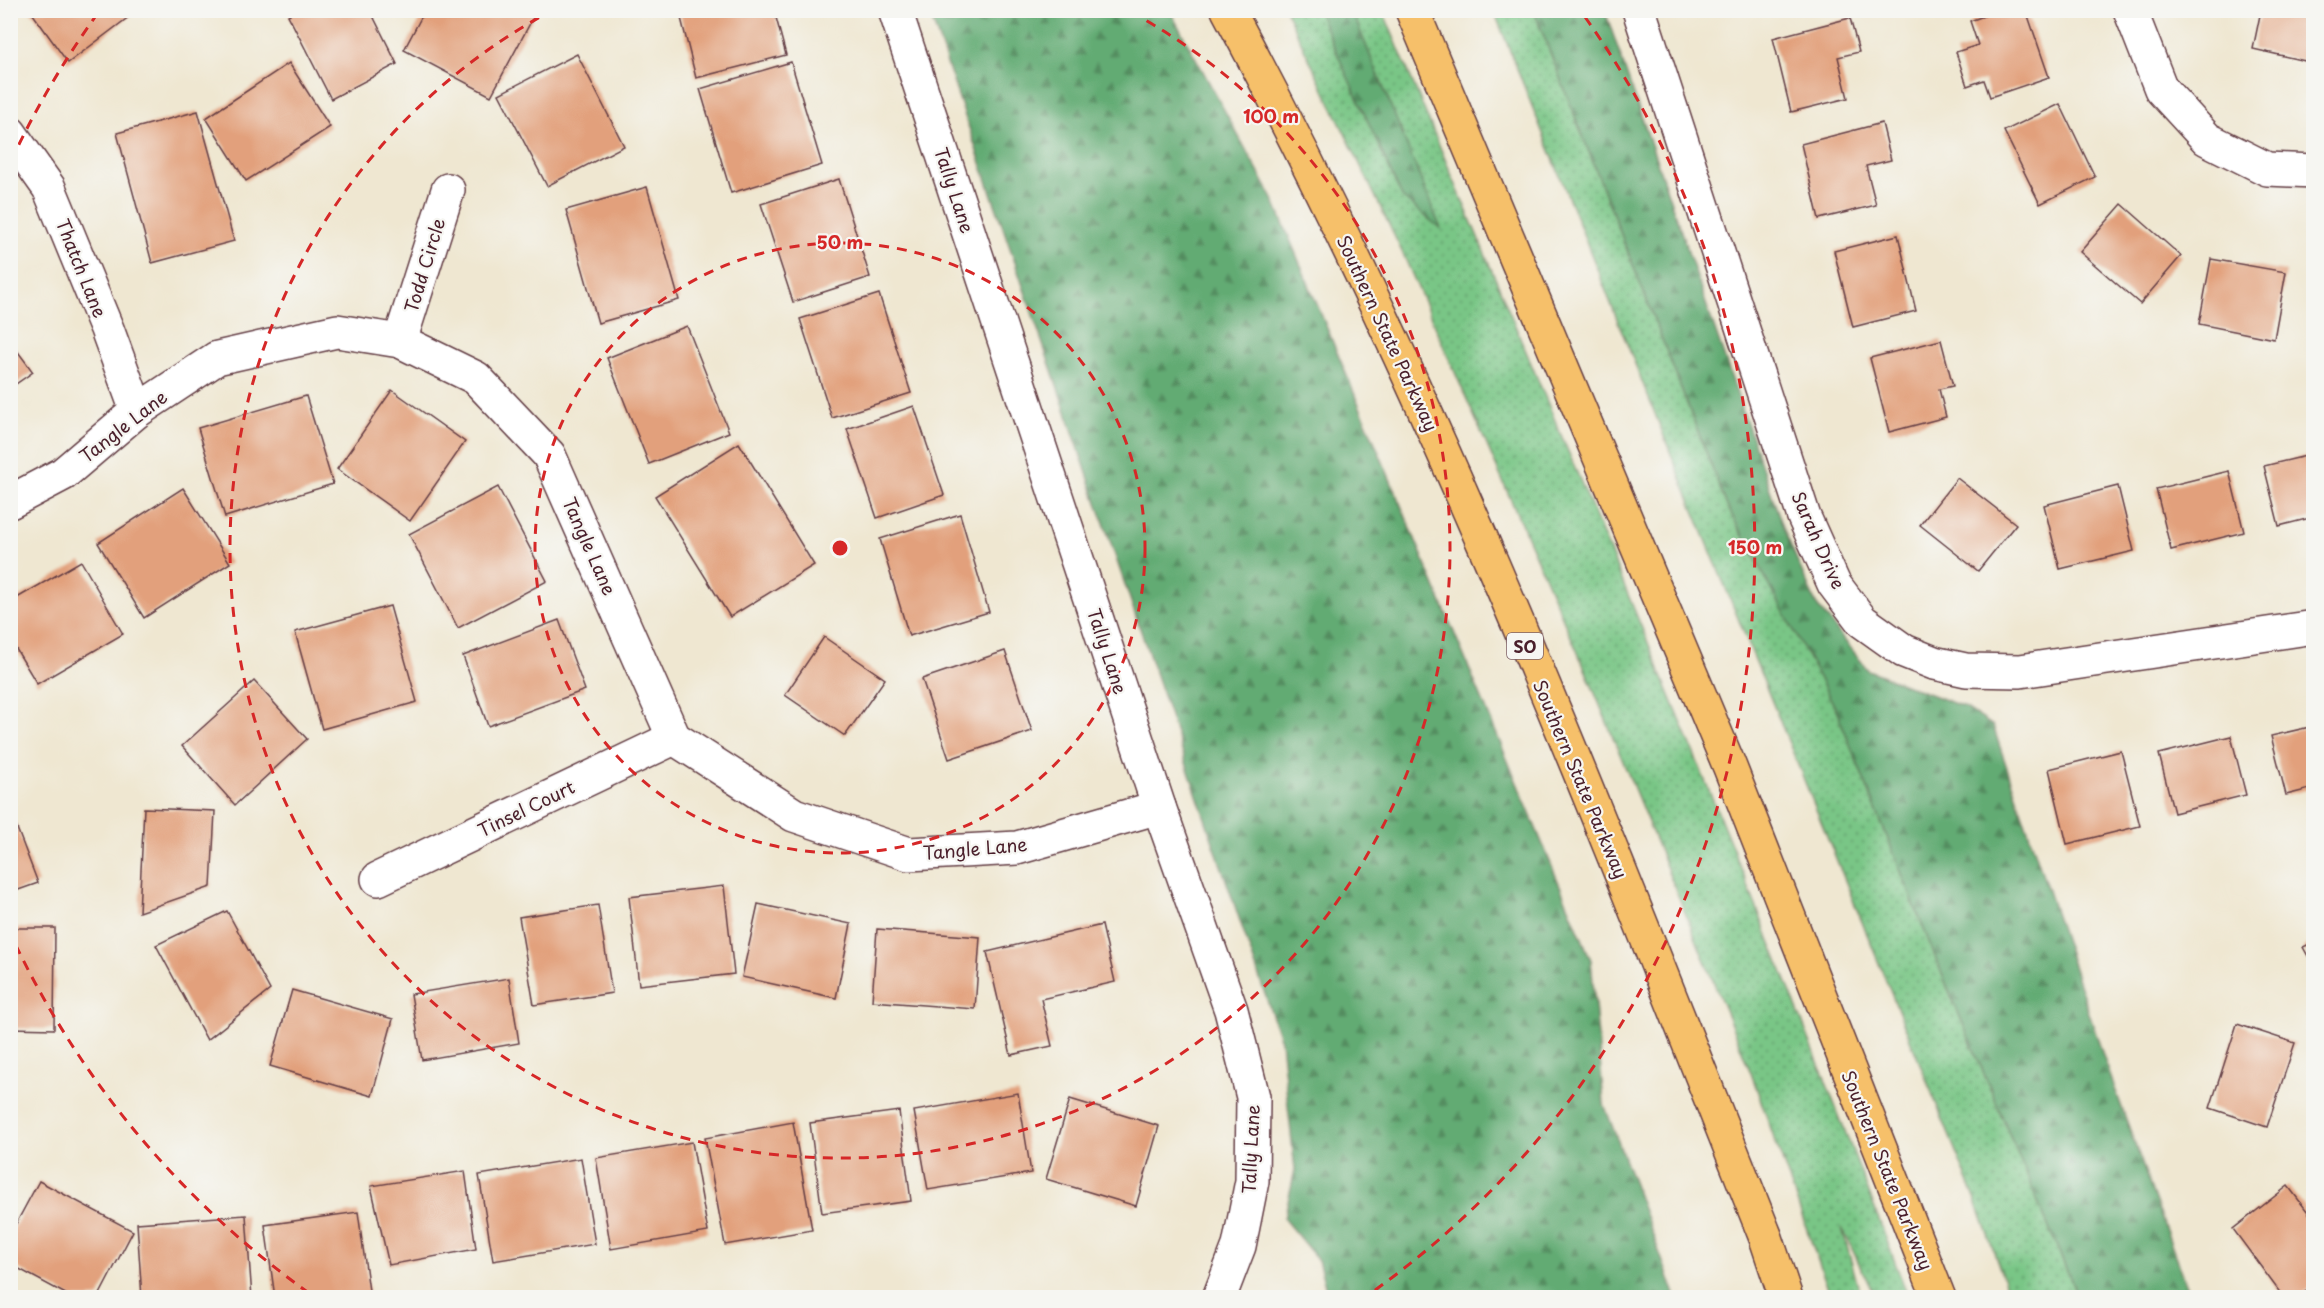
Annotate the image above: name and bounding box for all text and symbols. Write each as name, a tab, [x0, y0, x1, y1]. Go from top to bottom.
text: 100 m	[1243, 102, 1299, 129]
street label: Tally Lane	[928, 143, 982, 237]
street label: Thatch Lane	[50, 214, 114, 322]
street label: Todd Circle	[397, 215, 451, 315]
text: 50 m	[817, 228, 863, 255]
street label: Southern State Parkway	[1331, 231, 1445, 435]
street label: Tangle Lane	[73, 383, 173, 469]
street label: Sarah Drive	[1785, 487, 1853, 593]
street label: Tangle Lane	[556, 493, 624, 599]
text: 150 m	[1728, 533, 1782, 560]
centre of rings	[830, 538, 850, 558]
street label: Tally Lane	[1081, 604, 1135, 698]
road number: SO	[1507, 633, 1543, 659]
street label: Southern State Parkway	[1527, 676, 1635, 882]
street label: Tinsel Court	[473, 773, 579, 843]
street label: Tangle Lane	[922, 830, 1028, 866]
street label: Southern State Parkway	[1836, 1066, 1940, 1274]
street label: Tally Lane	[1234, 1104, 1266, 1194]

